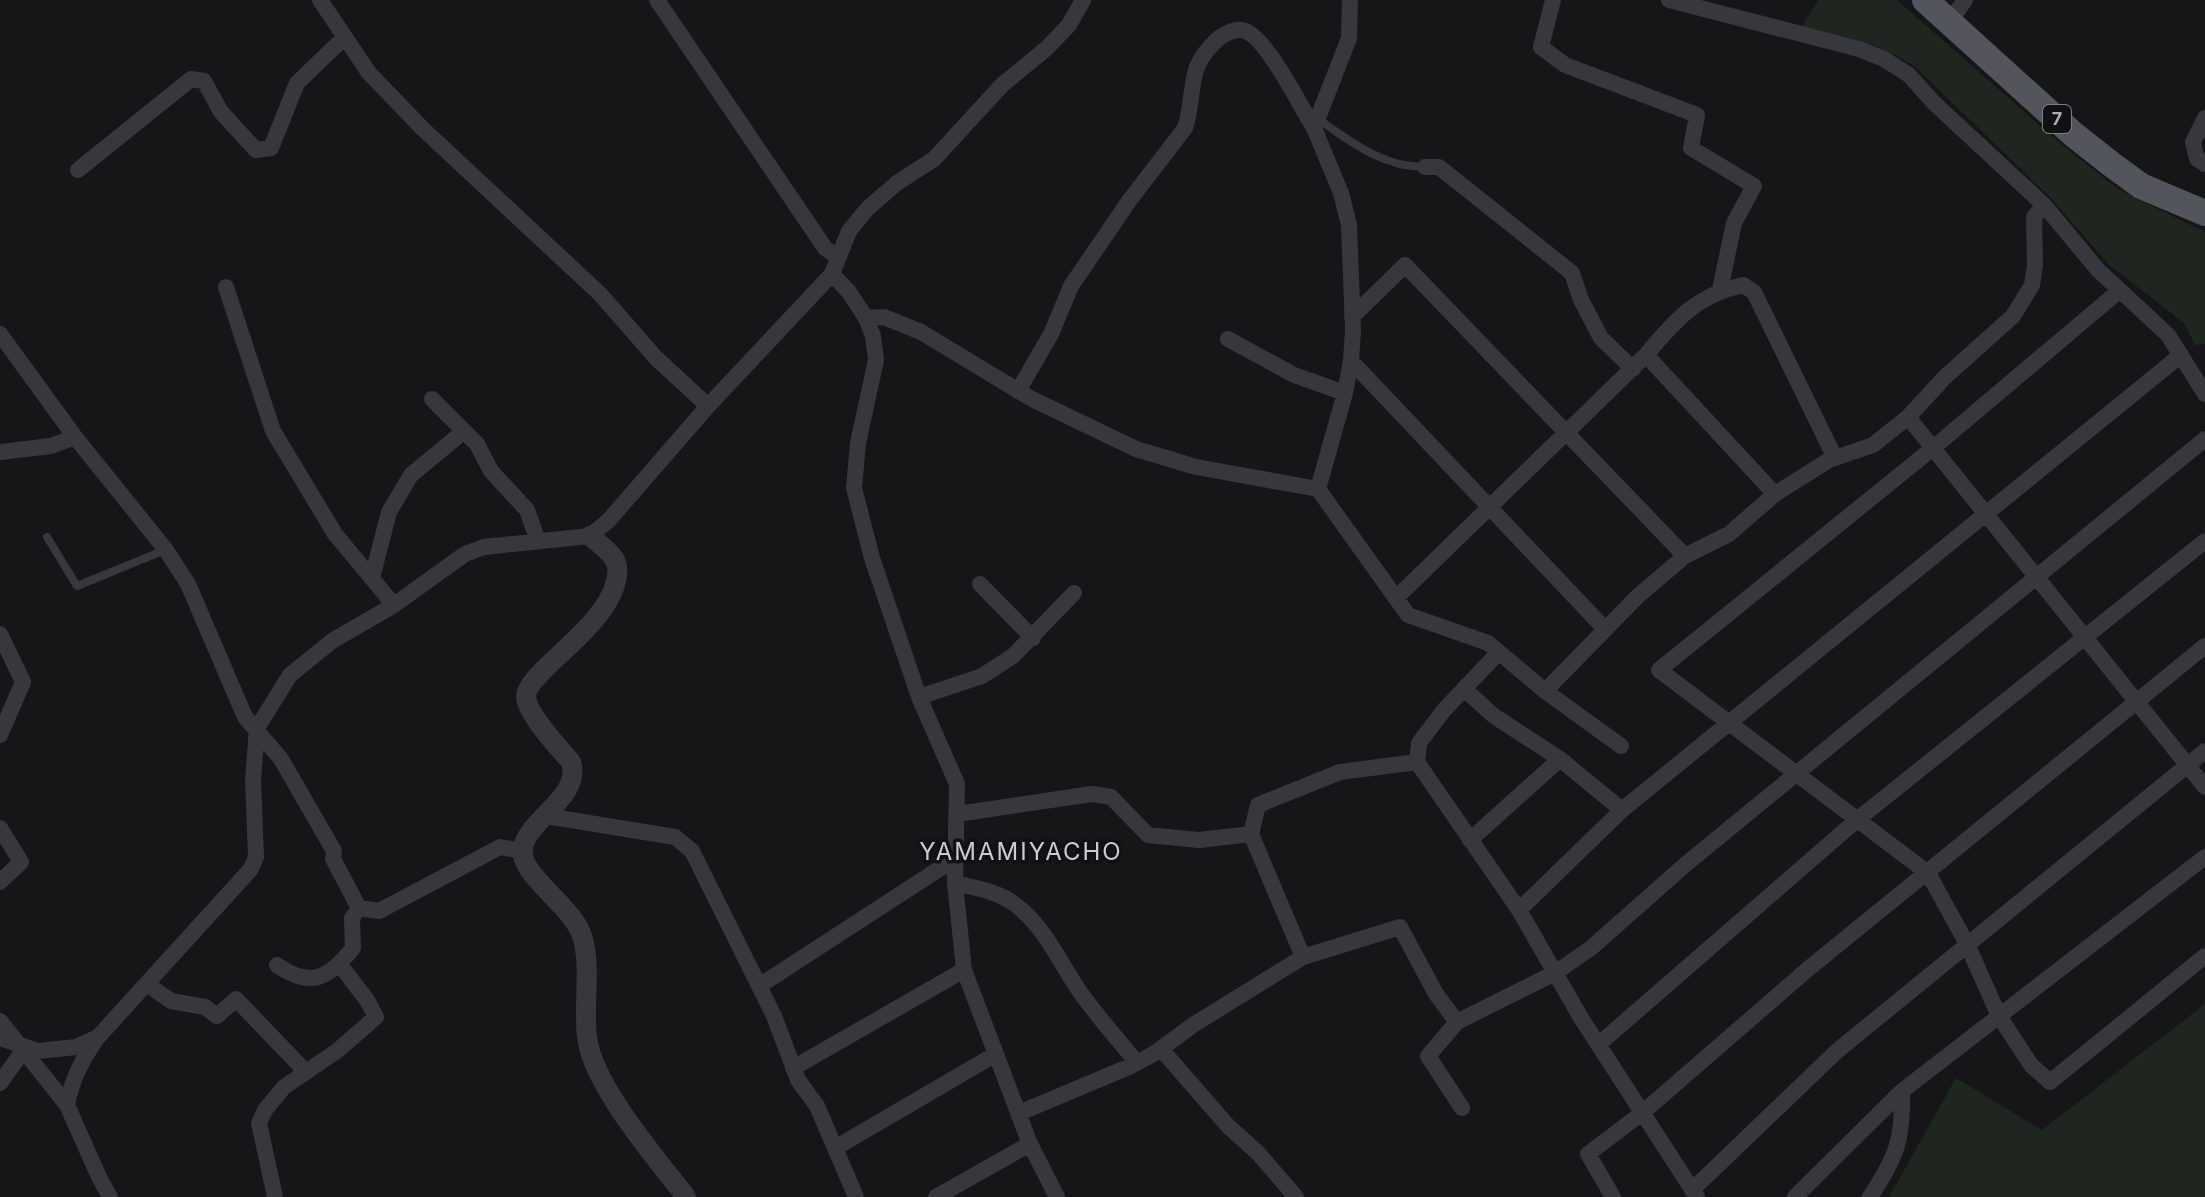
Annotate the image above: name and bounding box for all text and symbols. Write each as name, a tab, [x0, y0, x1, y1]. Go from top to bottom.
road number: 7	[2043, 105, 2071, 133]
district label: YAMAMIYACHO	[919, 837, 1123, 866]

